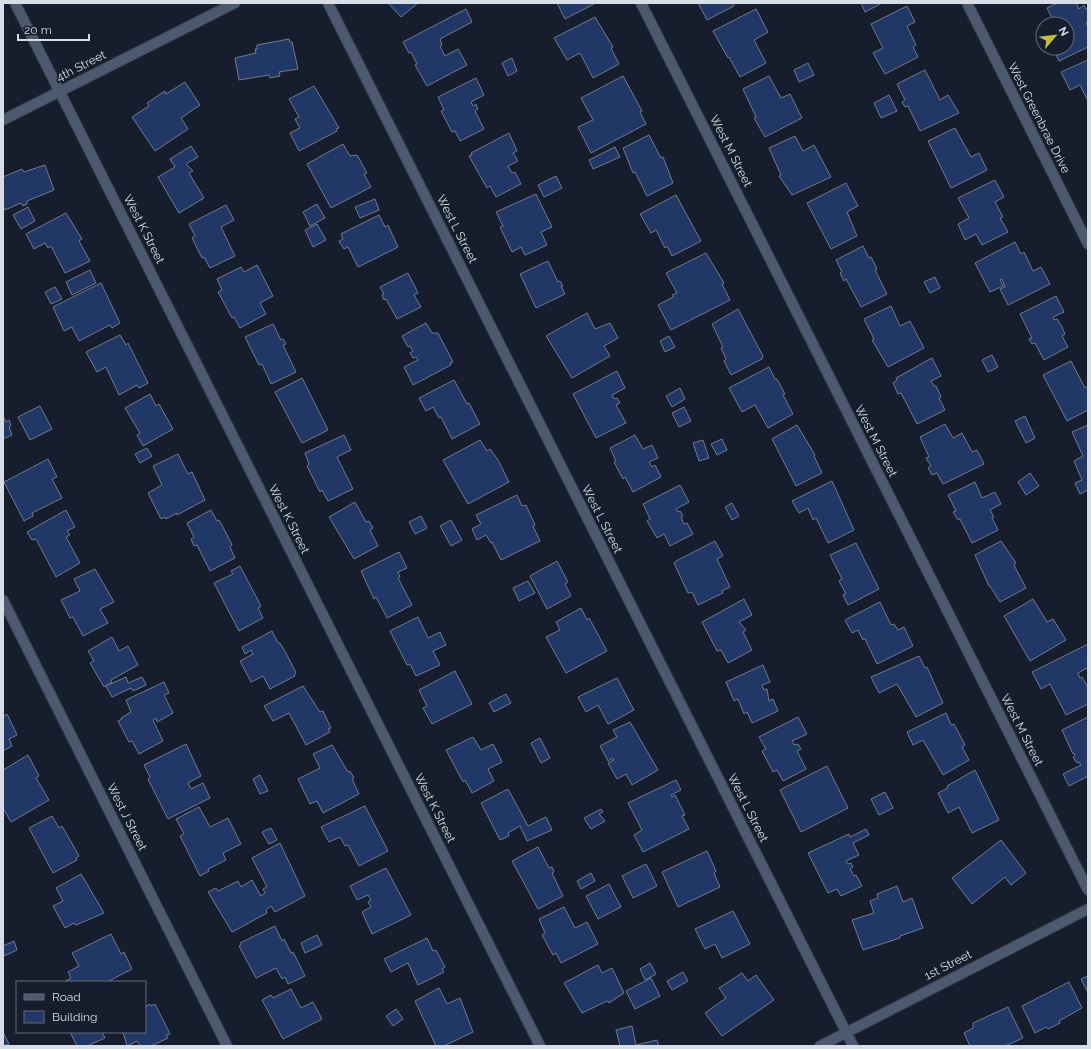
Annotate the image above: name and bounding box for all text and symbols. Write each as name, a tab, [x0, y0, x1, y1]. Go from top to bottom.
scale bar	[18, 16, 89, 42]
north arrow	[1035, 16, 1075, 56]
text: 20 m	[24, 23, 52, 37]
text: N	[1056, 25, 1071, 38]
street label: 4th Street	[54, 48, 108, 84]
street label: West Greenbrae Drive	[1005, 60, 1073, 176]
street label: West M Street	[707, 113, 755, 189]
street label: West K Street	[121, 192, 167, 266]
street label: West L Street	[434, 193, 480, 265]
street label: West M Street	[852, 403, 900, 479]
street label: West K Street	[266, 482, 312, 556]
street label: West L Street	[579, 483, 625, 555]
street label: West M Street	[998, 692, 1046, 768]
street label: West K Street	[412, 771, 458, 845]
street label: West L Street	[725, 772, 771, 844]
street label: West J Street	[104, 781, 150, 853]
street label: 1st Street	[922, 947, 974, 983]
legend	[16, 981, 146, 1033]
text: Road	[52, 990, 81, 1004]
text: Building	[52, 1010, 98, 1024]

